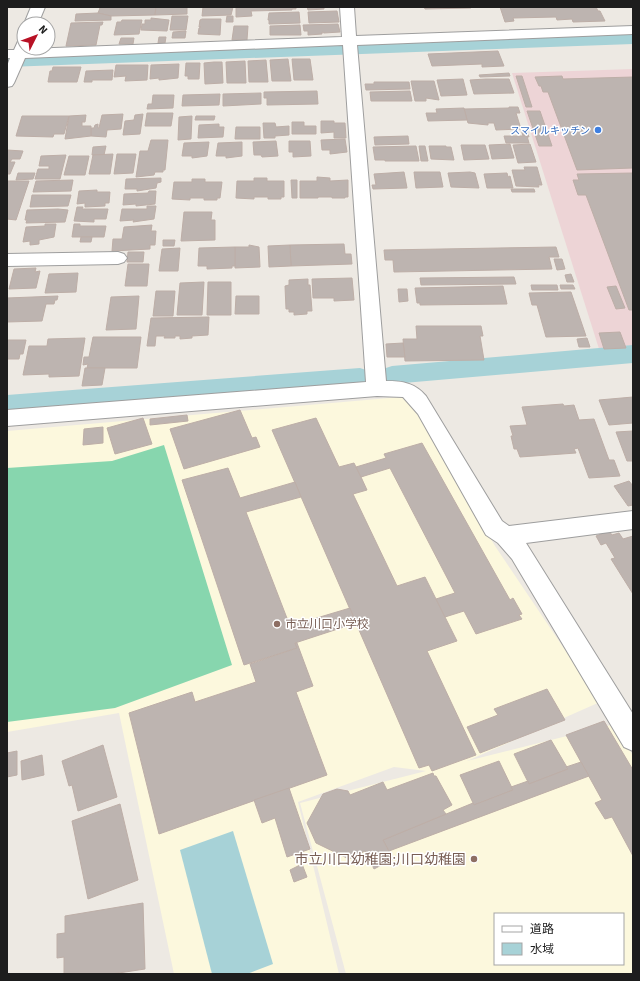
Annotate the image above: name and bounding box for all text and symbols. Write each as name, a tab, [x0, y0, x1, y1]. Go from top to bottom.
north arrow	[16, 16, 56, 56]
text: N	[35, 22, 51, 37]
place label: スマイルキッチン	[510, 124, 590, 138]
marker: スマイルキッチン	[593, 125, 603, 135]
place label: 市立川口小学校	[285, 616, 369, 633]
marker: 市立川口小学校	[272, 619, 282, 629]
place label: 市立川口幼稚園;川口幼稚園	[295, 850, 466, 870]
marker: 市立川口幼稚園;川口幼稚園	[469, 854, 479, 864]
legend	[494, 913, 624, 965]
text: 道路	[530, 921, 554, 938]
text: 水域	[530, 941, 554, 958]

